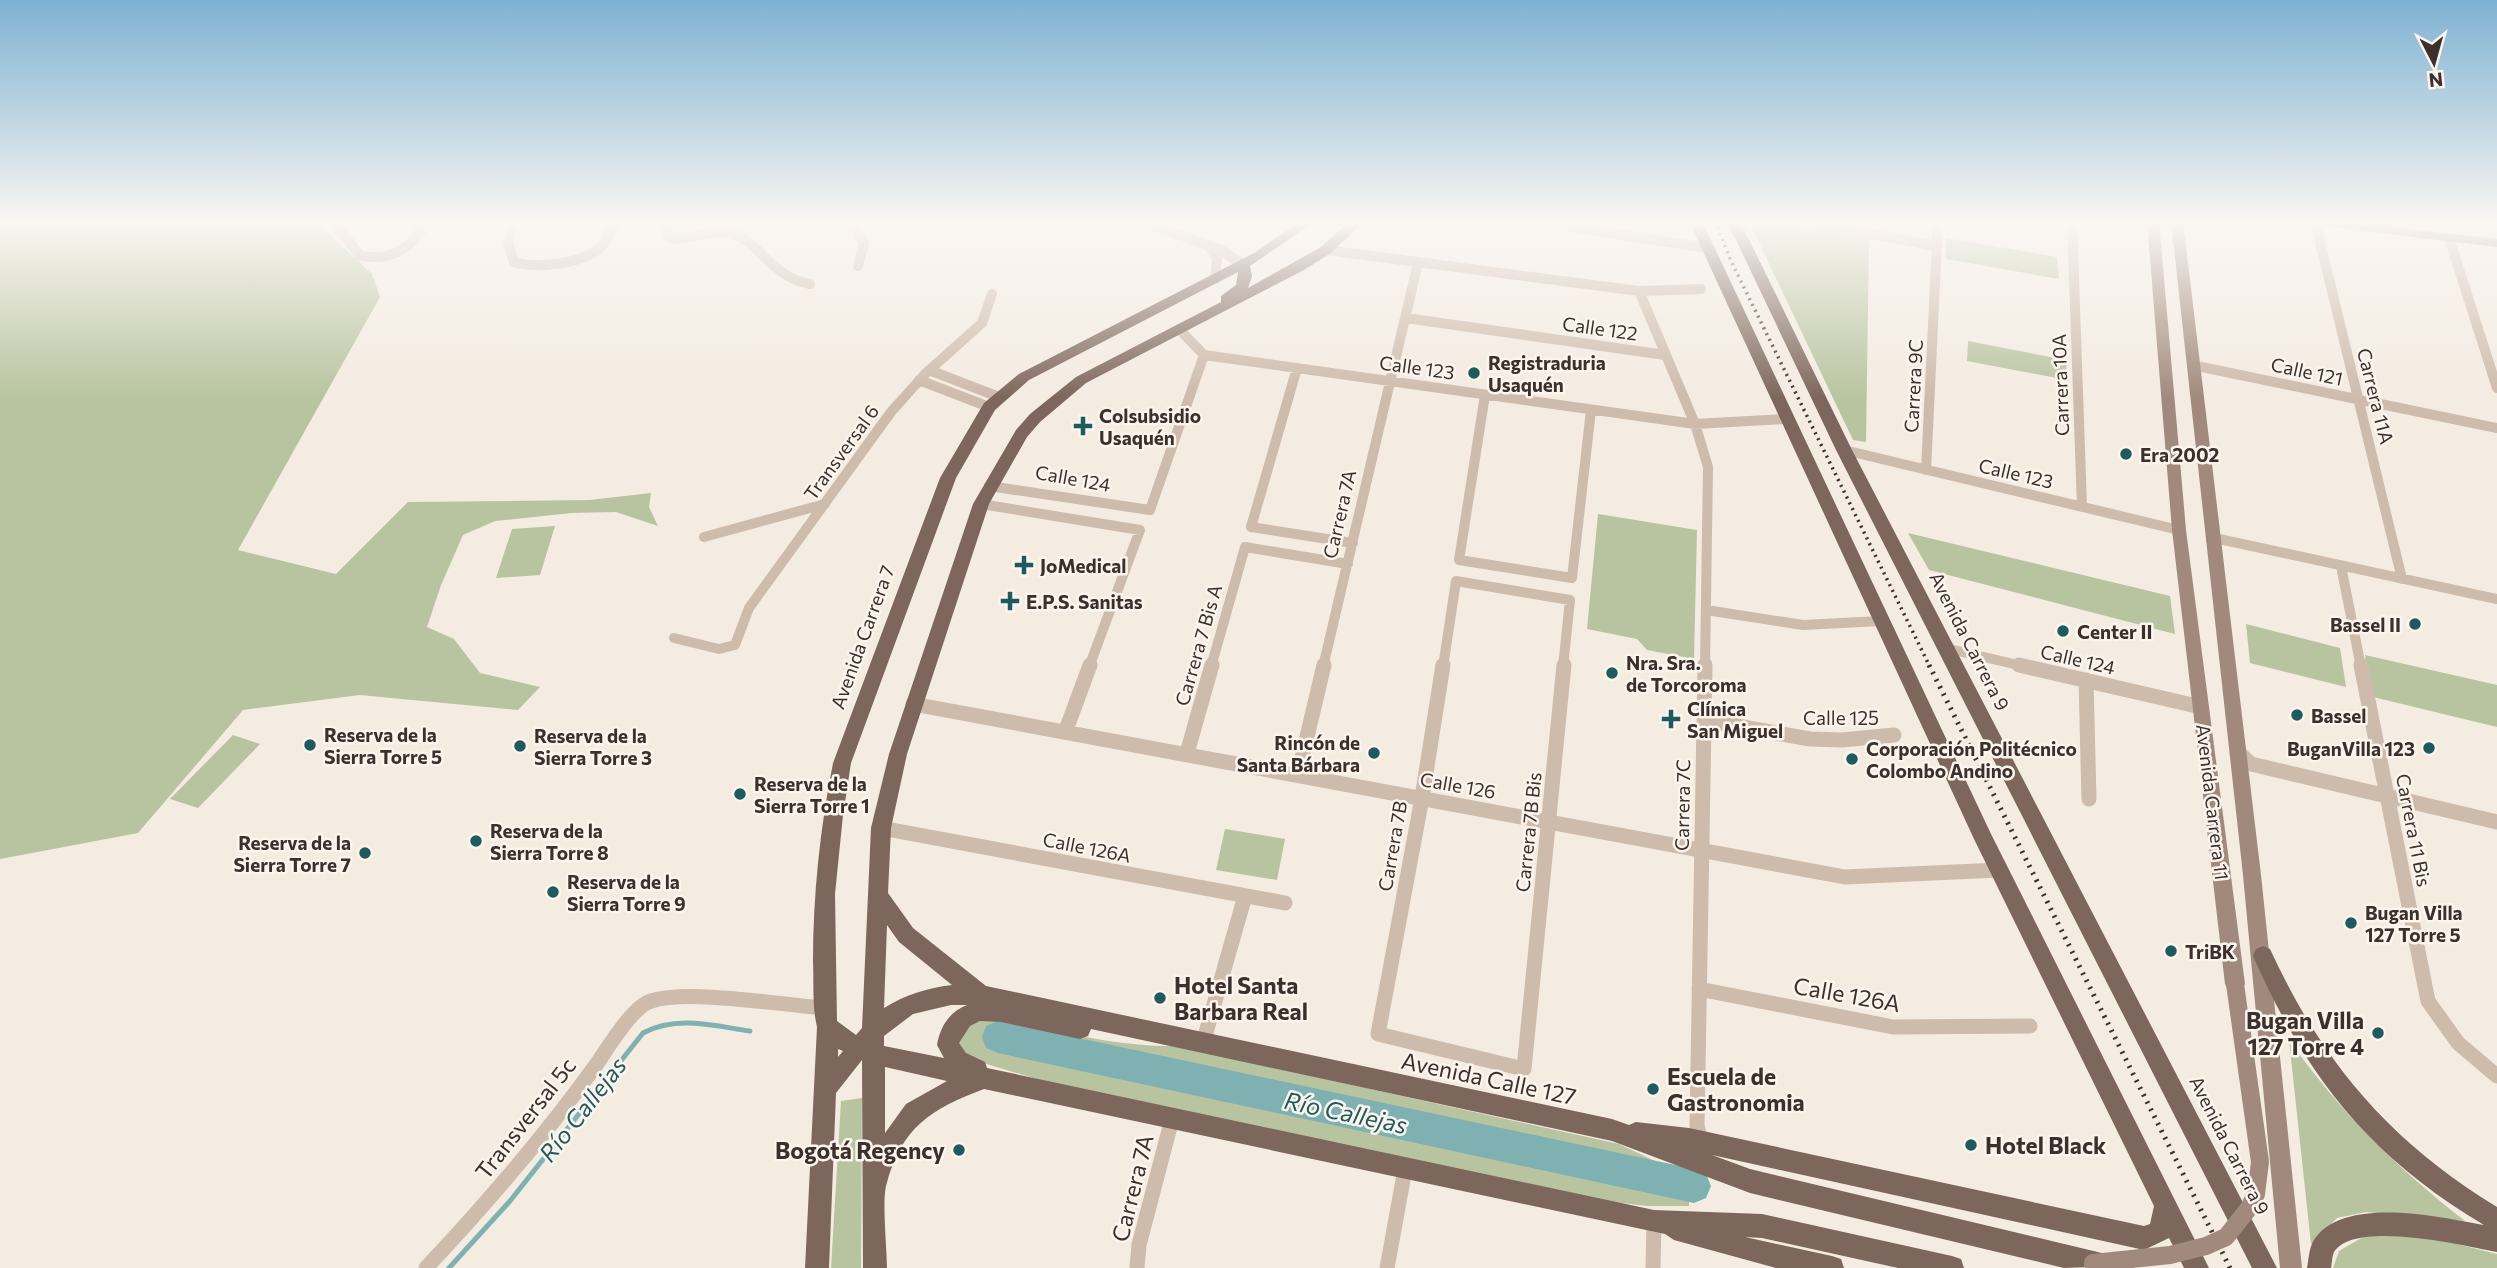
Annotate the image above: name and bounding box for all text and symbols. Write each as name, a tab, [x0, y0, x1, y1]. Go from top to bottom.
north arrow	[2399, 28, 2469, 98]
text: N	[2428, 68, 2444, 93]
street label: Calle 122	[1561, 311, 1639, 345]
street label: Carrera 10A	[2047, 334, 2073, 436]
street label: Carrera 9C	[1899, 339, 1927, 433]
street label: Carrera 11A	[2353, 346, 2399, 446]
street label: Calle 123	[1378, 350, 1456, 384]
place label: Registraduria Usaquén	[1488, 351, 1606, 396]
street label: Calle 121	[2269, 352, 2345, 390]
marker: Registraduria Usaquén	[1466, 365, 1482, 381]
street label: Transversal 6	[799, 400, 883, 504]
place label: Colsubsidio Usaquén	[1099, 404, 1201, 449]
marker: Colsubsidio Usaquén	[1073, 416, 1093, 436]
place label: Era 2002	[2140, 443, 2219, 466]
marker: Era 2002	[2118, 446, 2134, 462]
street label: Calle 123	[1977, 453, 2055, 493]
street label: Calle 124	[1034, 460, 1112, 496]
street label: Carrera 7A	[1318, 467, 1360, 561]
place label: JoMedical	[1040, 554, 1126, 577]
marker: JoMedical	[1014, 555, 1034, 575]
street label: Avenida Carrera 7	[825, 562, 899, 712]
street label: Avenida Carrera 9	[1925, 568, 2015, 714]
street label: Carrera 7 Bis A	[1170, 582, 1226, 708]
place label: E.P.S. Sanitas	[1026, 590, 1143, 613]
marker: E.P.S. Sanitas	[1000, 591, 1020, 611]
place label: Bassel II	[2330, 613, 2401, 636]
marker: Bassel II	[2407, 616, 2423, 632]
place label: Center II	[2077, 620, 2152, 643]
marker: Center II	[2055, 623, 2071, 639]
street label: Calle 124	[2038, 639, 2118, 679]
place label: Nra. Sra. de Torcoroma	[1626, 651, 1747, 696]
marker: Nra. Sra. de Torcoroma	[1604, 665, 1620, 681]
place label: Clínica San Miguel	[1687, 697, 1783, 742]
place label: Bassel	[2311, 704, 2366, 727]
street label: Calle 125	[1803, 706, 1879, 729]
marker: Bassel	[2289, 707, 2305, 723]
marker: Clínica San Miguel	[1661, 709, 1681, 729]
place label: Reserva de la Sierra Torre 5	[324, 723, 442, 768]
street label: Avenida Carrera 11	[2192, 723, 2234, 881]
place label: Reserva de la Sierra Torre 3	[534, 724, 652, 769]
place label: Rincón de Santa Bárbara	[1237, 731, 1360, 776]
marker: Reserva de la Sierra Torre 5	[302, 737, 318, 753]
place label: Corporación Politécnico Colombo Andino	[1866, 737, 2077, 782]
place label: BuganVilla 123	[2287, 737, 2415, 760]
marker: Reserva de la Sierra Torre 3	[512, 738, 528, 754]
marker: BuganVilla 123	[2421, 740, 2437, 756]
marker: Rincón de Santa Bárbara	[1366, 745, 1382, 761]
marker: Corporación Politécnico Colombo Andino	[1844, 751, 1860, 767]
street label: Carrera 7C	[1670, 759, 1694, 851]
street label: Calle 126	[1418, 767, 1498, 803]
street label: Carrera 7B Bis	[1510, 771, 1546, 893]
place label: Reserva de la Sierra Torre 1	[754, 772, 870, 817]
street label: Carrera 11 Bis	[2392, 772, 2436, 888]
marker: Reserva de la Sierra Torre 1	[732, 786, 748, 802]
street label: Carrera 7B	[1373, 799, 1411, 893]
place label: Reserva de la Sierra Torre 8	[490, 819, 609, 864]
street label: Calle 126A	[1041, 827, 1133, 867]
place label: Reserva de la Sierra Torre 7	[233, 831, 351, 876]
marker: Reserva de la Sierra Torre 8	[468, 833, 484, 849]
marker: Reserva de la Sierra Torre 7	[357, 845, 373, 861]
place label: Reserva de la Sierra Torre 9	[567, 870, 686, 915]
marker: Reserva de la Sierra Torre 9	[545, 884, 561, 900]
place label: Bugan Villa 127 Torre 5	[2365, 901, 2463, 946]
marker: Bugan Villa 127 Torre 5	[2343, 915, 2359, 931]
place label: TriBK	[2185, 940, 2235, 963]
marker: TriBK	[2163, 943, 2179, 959]
place label: Hotel Santa Barbara Real	[1174, 971, 1308, 1025]
street label: Calle 126A	[1791, 971, 1903, 1017]
marker: Hotel Santa Barbara Real	[1152, 990, 1168, 1006]
place label: Bugan Villa 127 Torre 4	[2246, 1006, 2364, 1060]
marker: Bugan Villa 127 Torre 4	[2370, 1025, 2386, 1041]
street label: Avenida Calle 127	[1399, 1046, 1579, 1110]
water label: Río Callejas	[532, 1051, 632, 1167]
street label: Transversal 5c	[469, 1052, 581, 1184]
place label: Escuela de Gastronomia	[1667, 1062, 1805, 1116]
street label: Avenida Carrera 9	[2185, 1072, 2275, 1218]
marker: Escuela de Gastronomia	[1645, 1081, 1661, 1097]
water label: Río Callejas	[1282, 1085, 1410, 1139]
street label: Carrera 7A	[1105, 1131, 1159, 1244]
place label: Hotel Black	[1985, 1131, 2106, 1159]
place label: Bogotá Regency	[775, 1136, 945, 1164]
marker: Hotel Black	[1963, 1137, 1979, 1153]
marker: Bogotá Regency	[951, 1142, 967, 1158]

